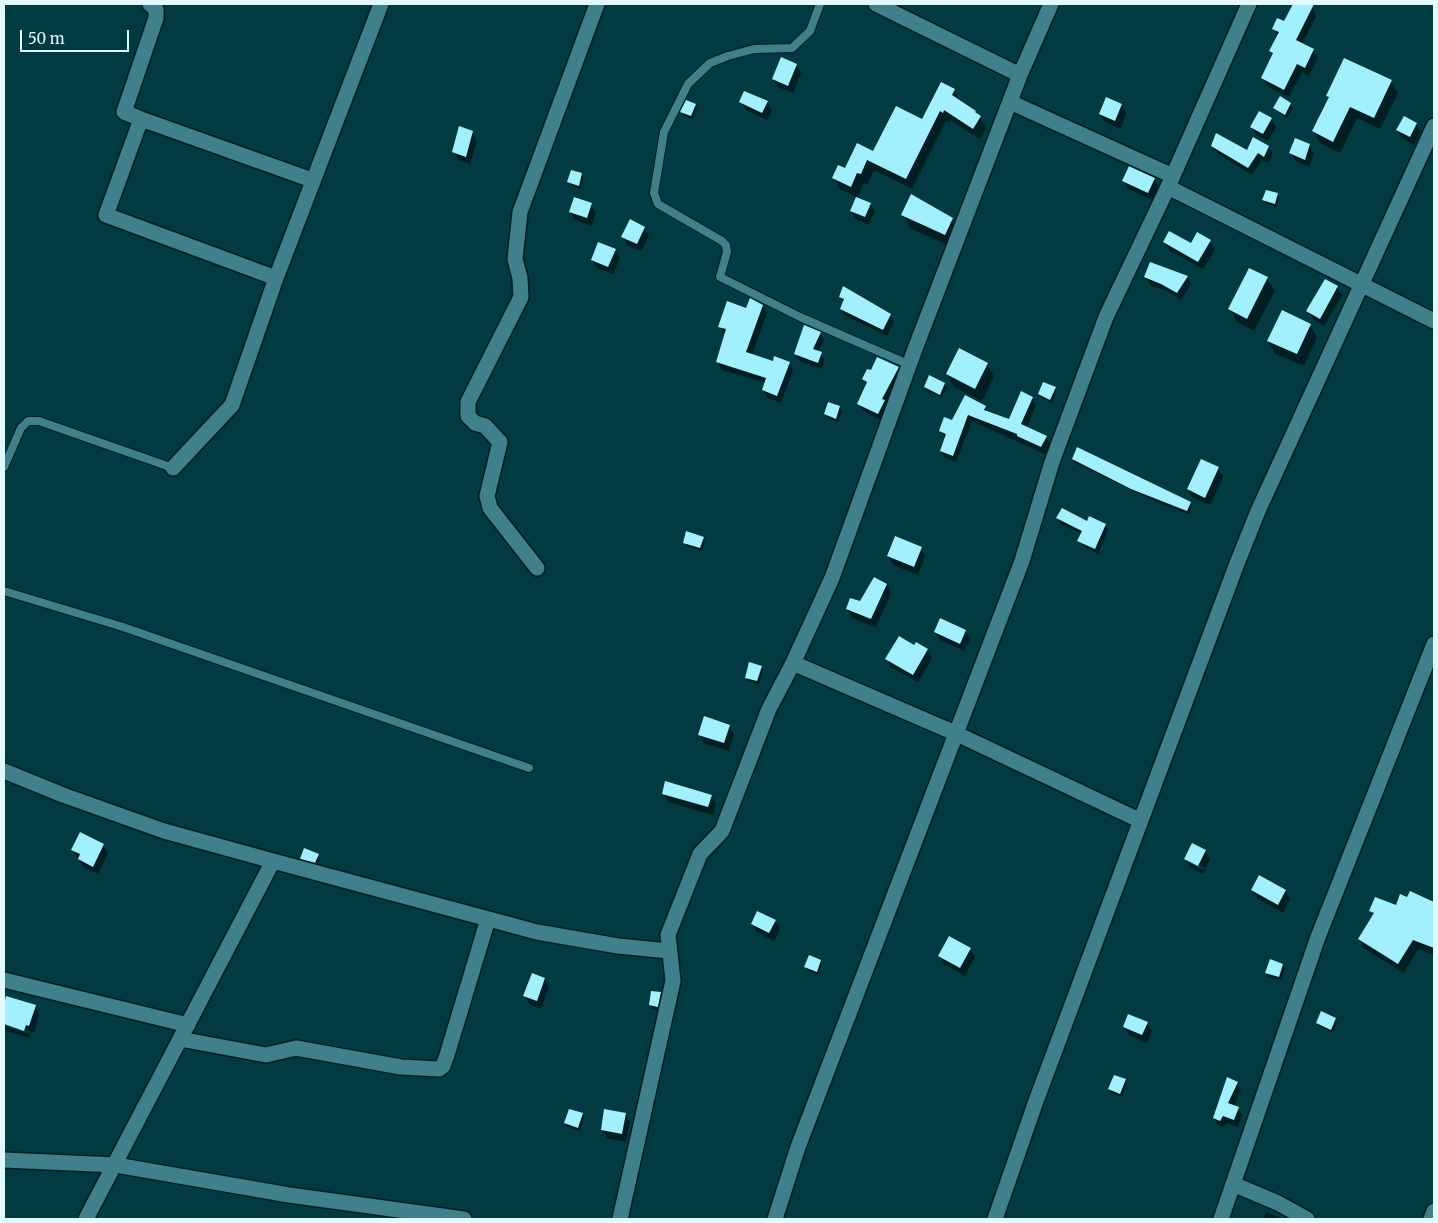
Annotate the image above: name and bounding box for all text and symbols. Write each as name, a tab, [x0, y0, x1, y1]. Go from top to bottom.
scale bar	[22, 20, 131, 52]
text: 50 m	[28, 29, 65, 48]

